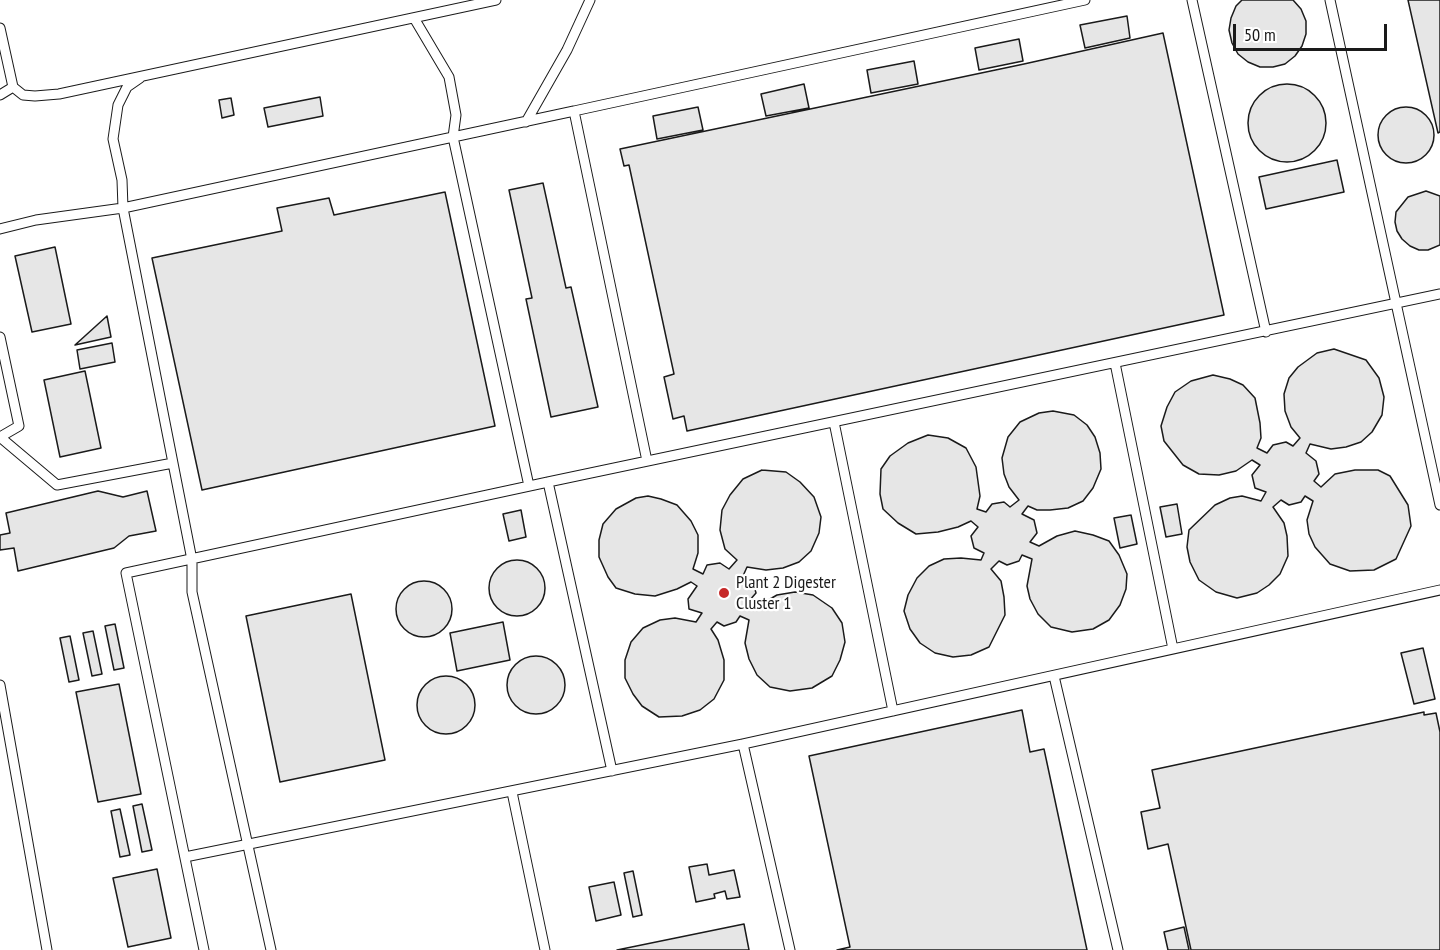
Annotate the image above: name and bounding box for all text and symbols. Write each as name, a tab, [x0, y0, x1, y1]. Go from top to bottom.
scale bar	[1236, 12, 1390, 50]
text: 50 m	[1244, 23, 1276, 46]
place label: Plant 2 Digester Cluster 1	[736, 572, 836, 614]
marker: Plant 2 Digester Cluster 1	[717, 586, 731, 600]

